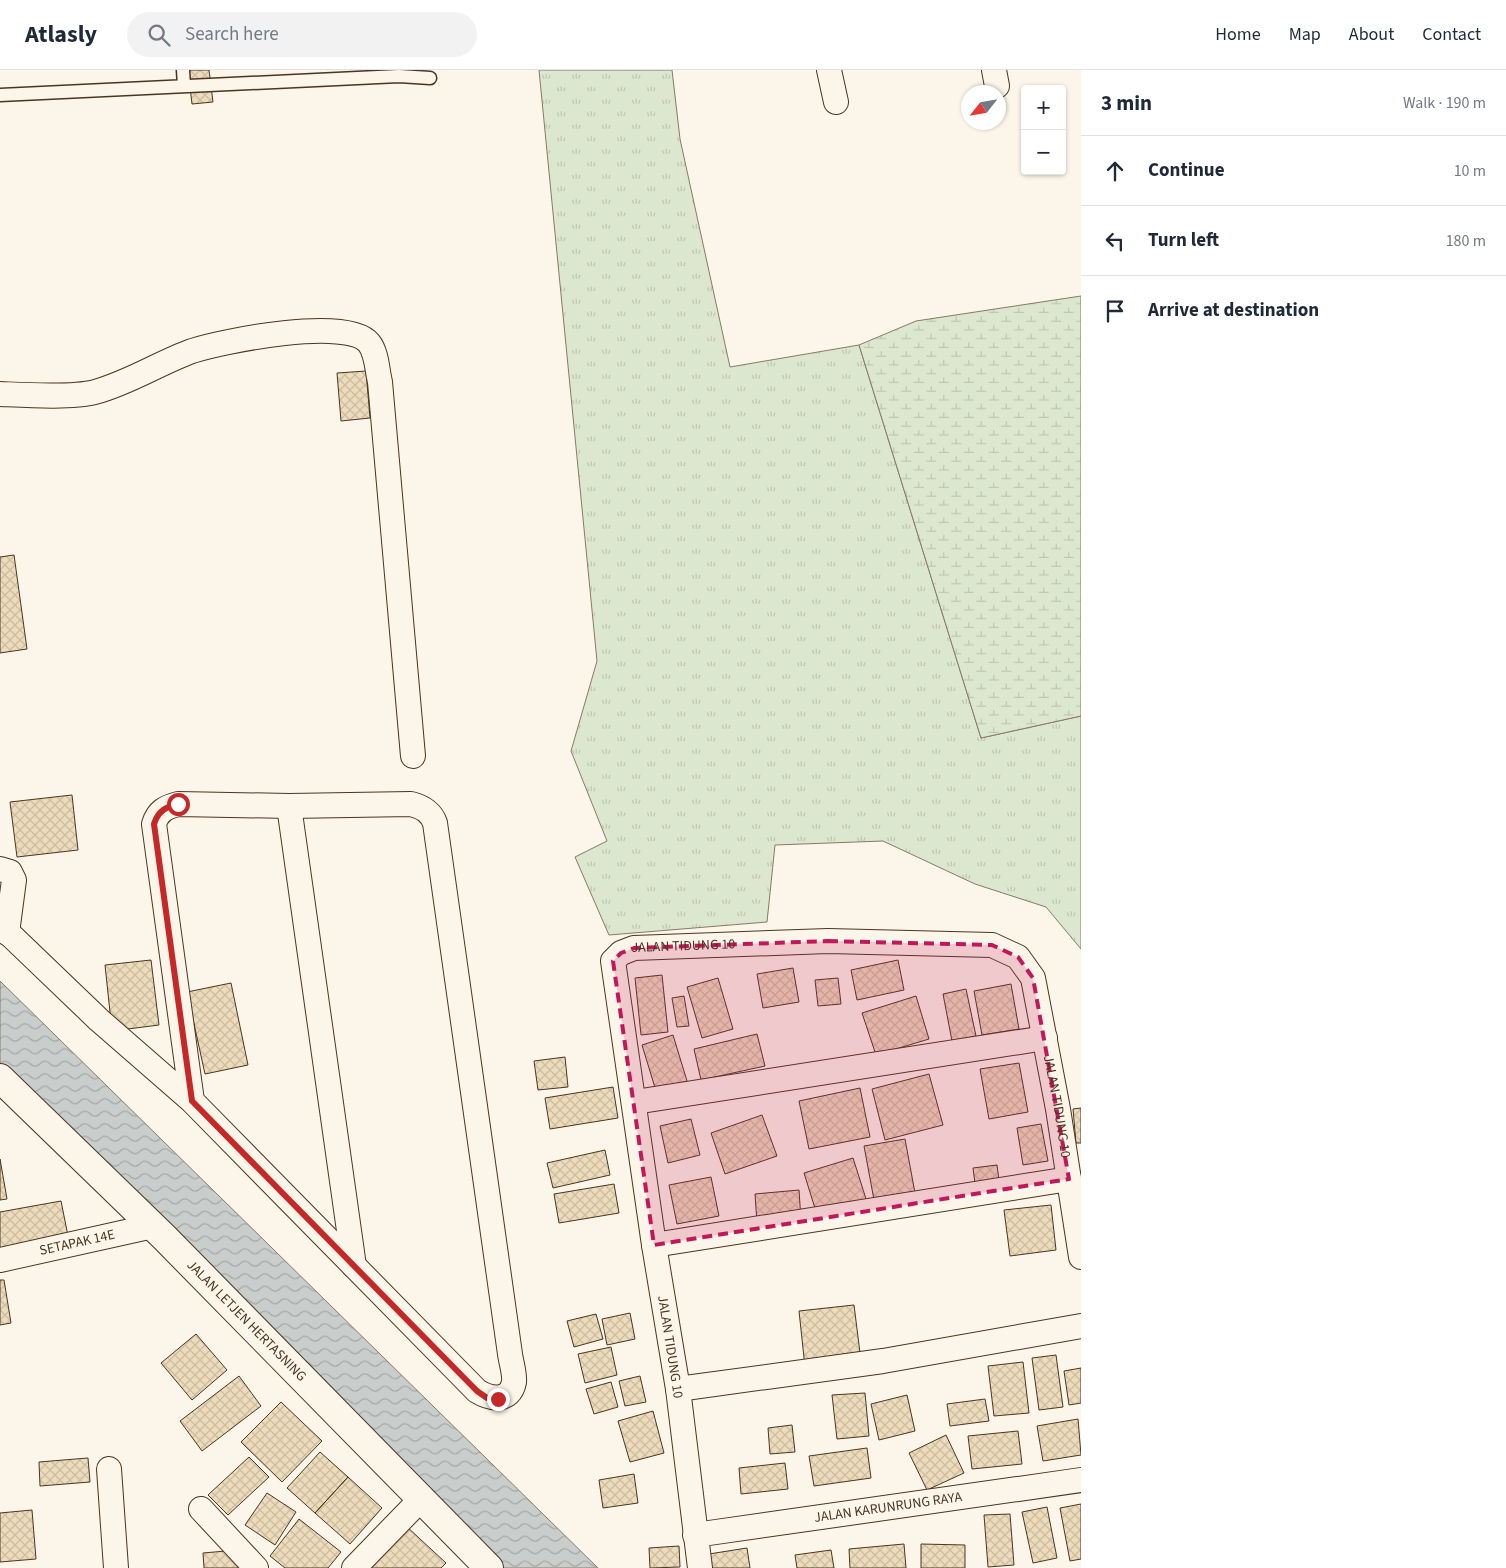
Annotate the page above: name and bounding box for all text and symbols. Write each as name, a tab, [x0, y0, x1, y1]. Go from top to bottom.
search box	[127, 12, 477, 57]
text: Atlasly	[25, 17, 97, 52]
icon: search	[145, 21, 173, 49]
text: Search here	[185, 21, 279, 48]
text: Home	[1215, 22, 1261, 47]
text: Map	[1289, 22, 1321, 47]
text: About	[1349, 22, 1394, 47]
text: Contact	[1422, 22, 1481, 47]
north arrow	[961, 85, 1006, 130]
map controls	[1021, 85, 1066, 175]
button: +	[1021, 85, 1066, 130]
text: 3 min	[1101, 88, 1152, 118]
text: Walk · 190 m	[1403, 92, 1486, 114]
button: −	[1021, 130, 1066, 175]
icon: ahead	[1101, 157, 1129, 185]
text: Continue	[1148, 157, 1225, 184]
text: 10 m	[1454, 160, 1486, 182]
icon: left	[1101, 227, 1129, 255]
text: Turn left	[1148, 227, 1219, 254]
text: 180 m	[1446, 230, 1486, 252]
icon: arrive	[1101, 297, 1129, 325]
text: Arrive at destination	[1148, 297, 1319, 324]
route start	[167, 793, 190, 816]
street label: JALAN TIDUNG 10	[631, 934, 736, 958]
street label: JALAN TIDUNG 10	[1038, 1054, 1075, 1159]
street label: SETAPAK 14E	[38, 1225, 117, 1261]
street label: JALAN LETJEN HERTASNING	[182, 1256, 311, 1386]
street label: JALAN TIDUNG 10	[652, 1294, 688, 1400]
route end	[487, 1388, 510, 1411]
street label: JALAN KARUNRUNG RAYA	[813, 1487, 964, 1528]

